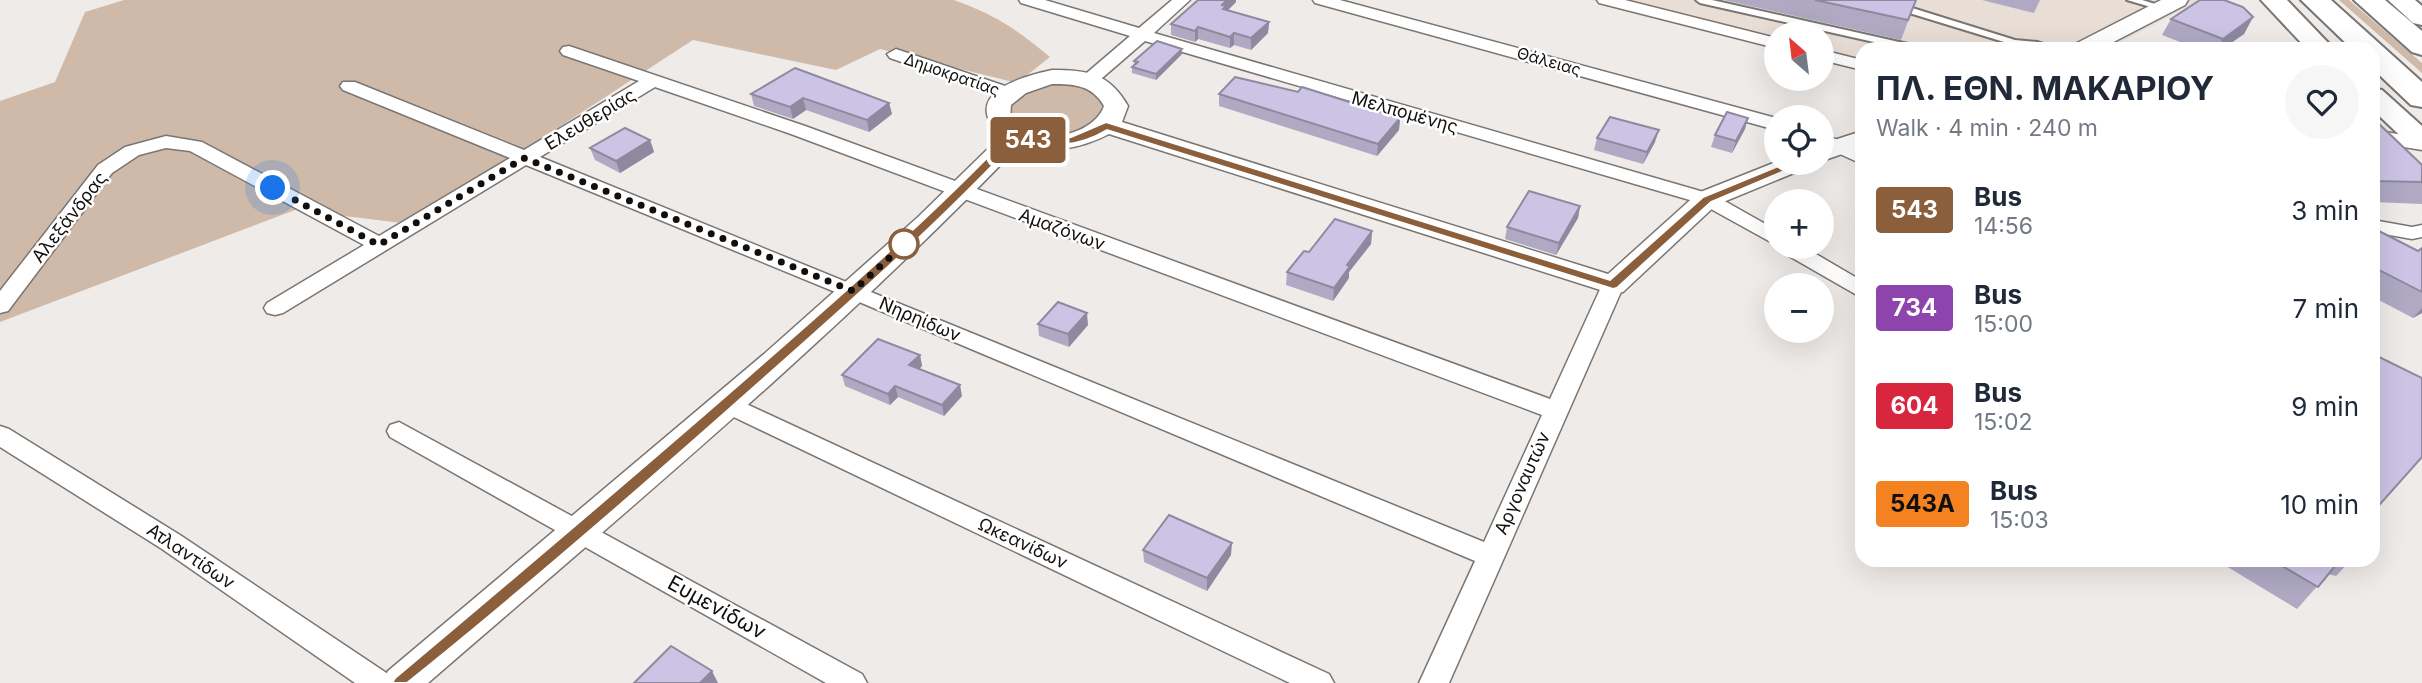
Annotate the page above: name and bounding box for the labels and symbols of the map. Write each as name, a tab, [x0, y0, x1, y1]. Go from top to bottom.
north arrow	[1764, 21, 1834, 91]
street label: Θάλειας	[1515, 42, 1583, 80]
street label: Δημοκρατίας	[902, 48, 1002, 100]
street label: Ελευθερίας	[541, 84, 639, 154]
street label: Μελπομένης	[1350, 87, 1460, 137]
line badge: 543	[988, 117, 1068, 163]
street label: Αλεξάνδρας	[27, 167, 111, 267]
your location	[255, 170, 290, 205]
street label: Αμαζόνων	[1016, 204, 1108, 254]
unlabelled marker	[889, 229, 919, 259]
street label: Νηρηίδων	[876, 292, 964, 346]
street label: Αργοναυτών	[1490, 428, 1554, 538]
street label: Ωκεανίδων	[975, 513, 1071, 573]
street label: Ατλαντίδων	[143, 519, 239, 593]
street label: Ευμενίδων	[664, 570, 770, 644]

